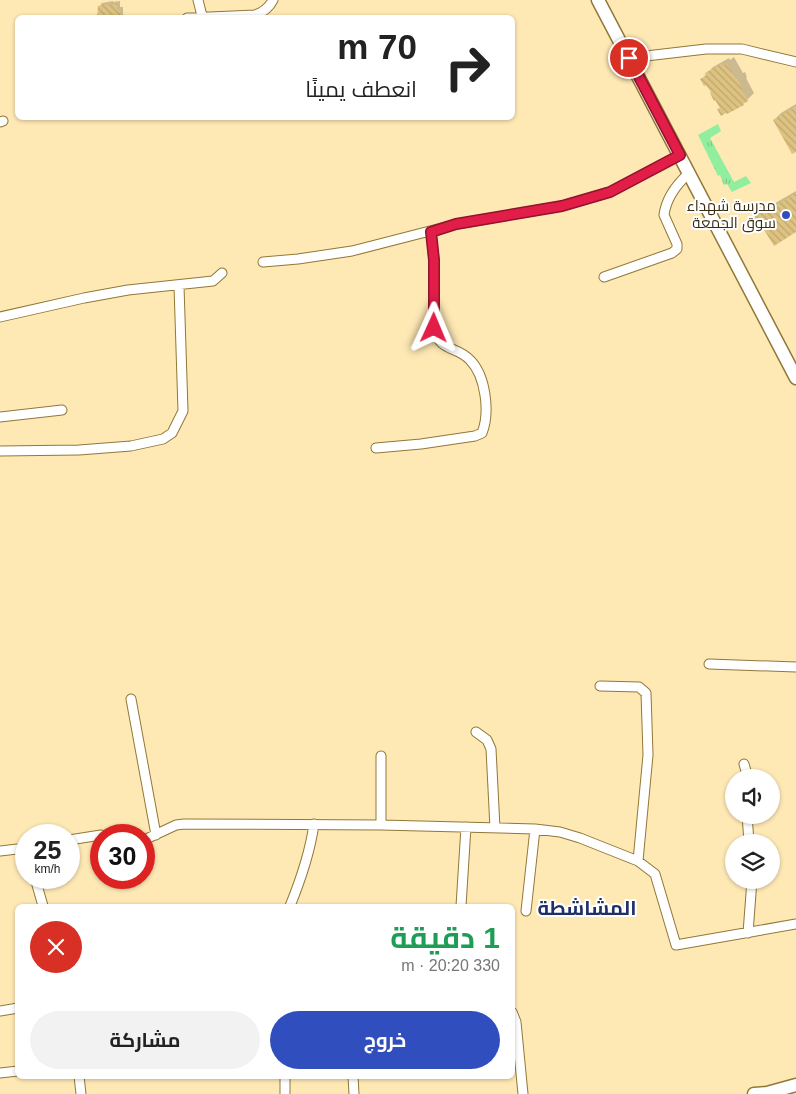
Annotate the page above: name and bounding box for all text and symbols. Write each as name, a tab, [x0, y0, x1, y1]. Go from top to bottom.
text: 70 m	[337, 27, 417, 66]
icon: right	[435, 35, 500, 100]
pin	[608, 37, 650, 79]
icon: arrive	[615, 44, 643, 72]
text: انعطف يمينًا	[305, 77, 417, 102]
place label: مدرسة شهداء سوق الجمعة	[687, 197, 776, 233]
marker: مدرسة شهداء سوق الجمعة	[780, 209, 792, 221]
position arrow	[407, 301, 459, 353]
map controls	[725, 769, 780, 889]
button: sound	[725, 769, 780, 824]
speed limit sign: 30	[90, 824, 155, 889]
button: layers	[725, 834, 780, 889]
text: 25	[34, 836, 61, 864]
text: km/h	[34, 862, 61, 876]
district label: المشاشطة	[538, 897, 636, 919]
button: close	[30, 921, 82, 973]
text: 1 دقيقة	[390, 921, 500, 954]
text: 330 m · 20:20	[401, 957, 500, 974]
button: مشاركة	[30, 1011, 260, 1069]
button: خروج	[270, 1011, 500, 1069]

